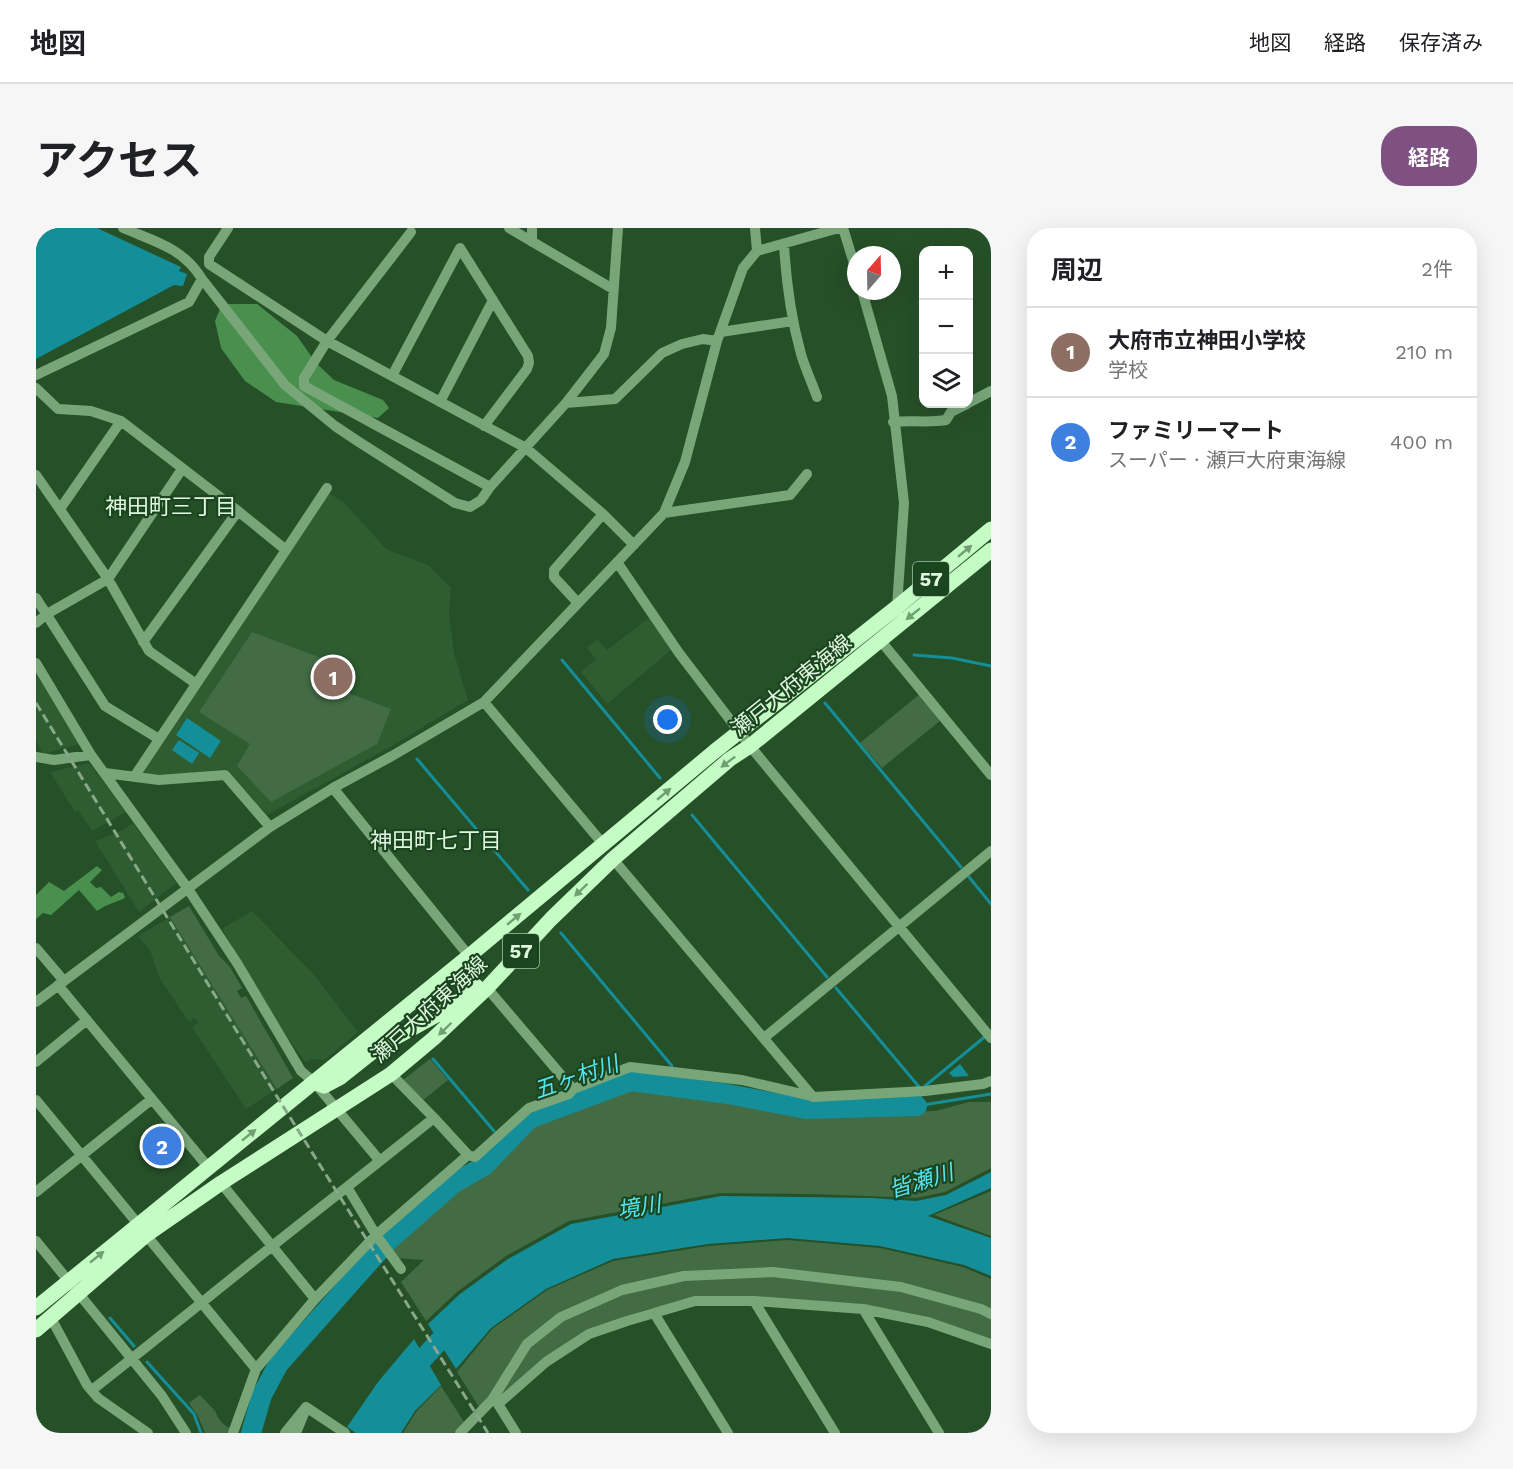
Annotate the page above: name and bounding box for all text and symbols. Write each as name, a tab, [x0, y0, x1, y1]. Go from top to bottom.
text: 地図	[30, 27, 86, 60]
text: 地図	[1249, 30, 1291, 55]
text: 経路	[1324, 30, 1366, 55]
text: 保存済み	[1399, 30, 1483, 55]
button: 経路	[1381, 126, 1477, 186]
text: アクセス	[36, 136, 202, 185]
north arrow	[847, 246, 901, 300]
map controls	[919, 246, 973, 408]
button: +	[919, 246, 973, 300]
text: 周辺	[1051, 255, 1103, 285]
text: 2件	[1421, 257, 1453, 281]
button: −	[919, 300, 973, 354]
text: 大府市立神田小学校	[1108, 328, 1306, 353]
text: 1	[1066, 340, 1075, 364]
text: 210 m	[1395, 340, 1453, 364]
button: layers	[919, 354, 973, 408]
text: 学校	[1108, 358, 1148, 382]
text: ファミリーマート	[1108, 418, 1284, 443]
text: 2	[1065, 430, 1076, 454]
text: 400 m	[1390, 430, 1453, 454]
text: スーパー · 瀬戸大府東海線	[1108, 448, 1346, 472]
district label: 神田町三丁目	[105, 494, 237, 519]
one-way arrow	[957, 544, 973, 557]
road number: 57	[913, 562, 949, 596]
one-way arrow	[905, 607, 921, 620]
street label: 瀬戸大府東海線	[726, 629, 856, 741]
pin: 1	[314, 654, 352, 700]
your location	[653, 705, 682, 734]
one-way arrow	[720, 755, 736, 768]
one-way arrow	[656, 788, 671, 801]
district label: 神田町七丁目	[370, 828, 502, 853]
one-way arrow	[575, 882, 589, 896]
one-way arrow	[506, 912, 522, 925]
road number: 57	[503, 934, 539, 968]
street label: 瀬戸大府東海線	[366, 951, 492, 1067]
one-way arrow	[438, 1021, 452, 1035]
water label: 五ヶ村川	[530, 1050, 624, 1103]
pin: 2	[142, 1124, 182, 1168]
one-way arrow	[241, 1128, 257, 1141]
water label: 皆瀬川	[886, 1159, 958, 1203]
water label: 境川	[615, 1191, 665, 1223]
one-way arrow	[89, 1251, 105, 1264]

